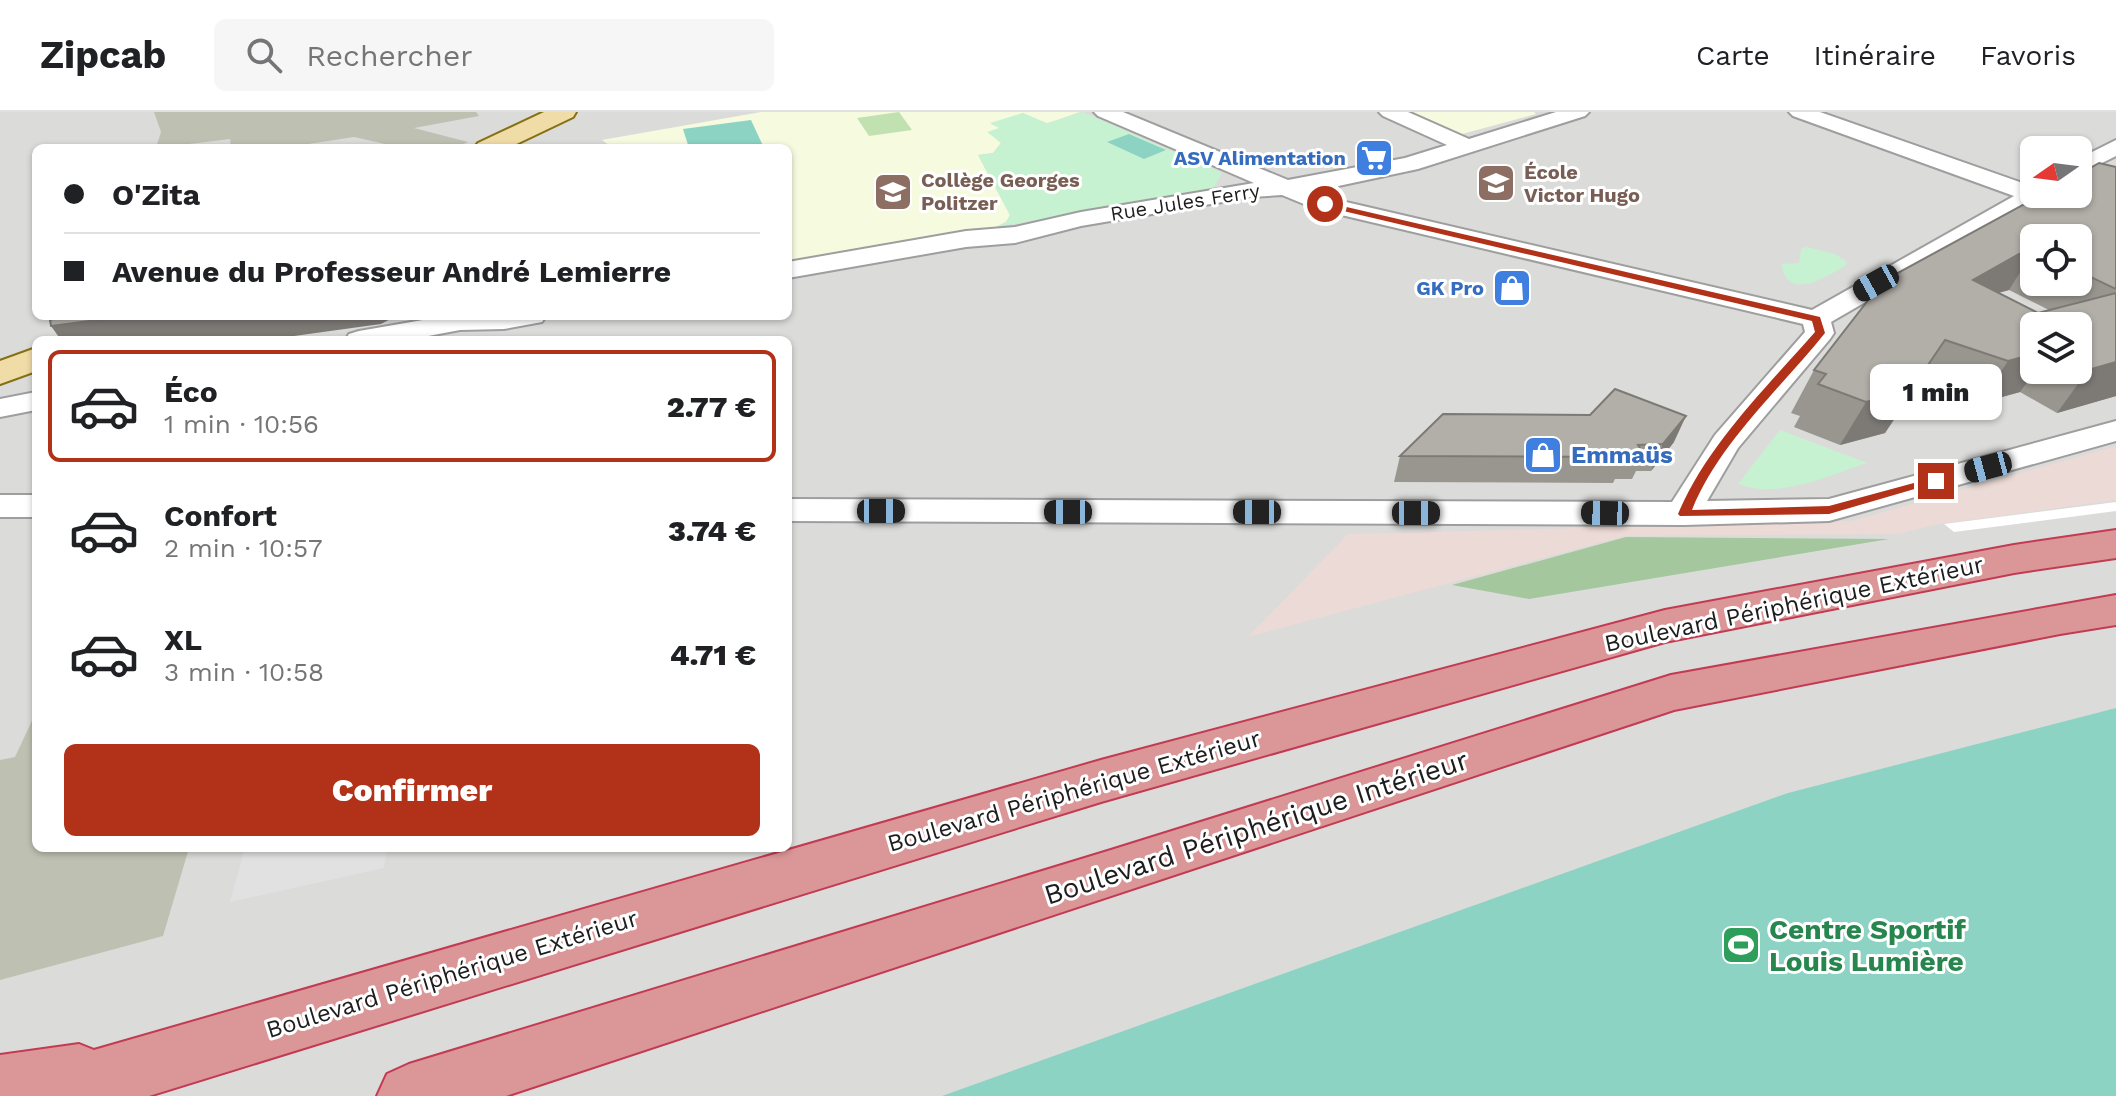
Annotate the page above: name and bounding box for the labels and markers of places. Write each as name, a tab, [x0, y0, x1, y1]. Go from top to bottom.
supermarket icon: ASV Alimentation	[1353, 137, 1395, 179]
place label: ASV Alimentation	[1174, 146, 1346, 170]
place label: École Victor Hugo	[1524, 160, 1640, 207]
school or university icon: École Victor Hugo	[1475, 162, 1517, 204]
place label: Collège Georges Politzer	[921, 168, 1080, 215]
school or university icon: Collège Georges Politzer	[872, 171, 914, 213]
shop icon: GK Pro	[1491, 267, 1533, 309]
place label: GK Pro	[1416, 276, 1484, 300]
shop icon: Emmaüs	[1522, 434, 1564, 476]
place label: Emmaüs	[1571, 441, 1673, 469]
place label: Centre Sportif Louis Lumière	[1769, 913, 1966, 978]
sports icon: Centre Sportif Louis Lumière	[1720, 924, 1762, 966]

